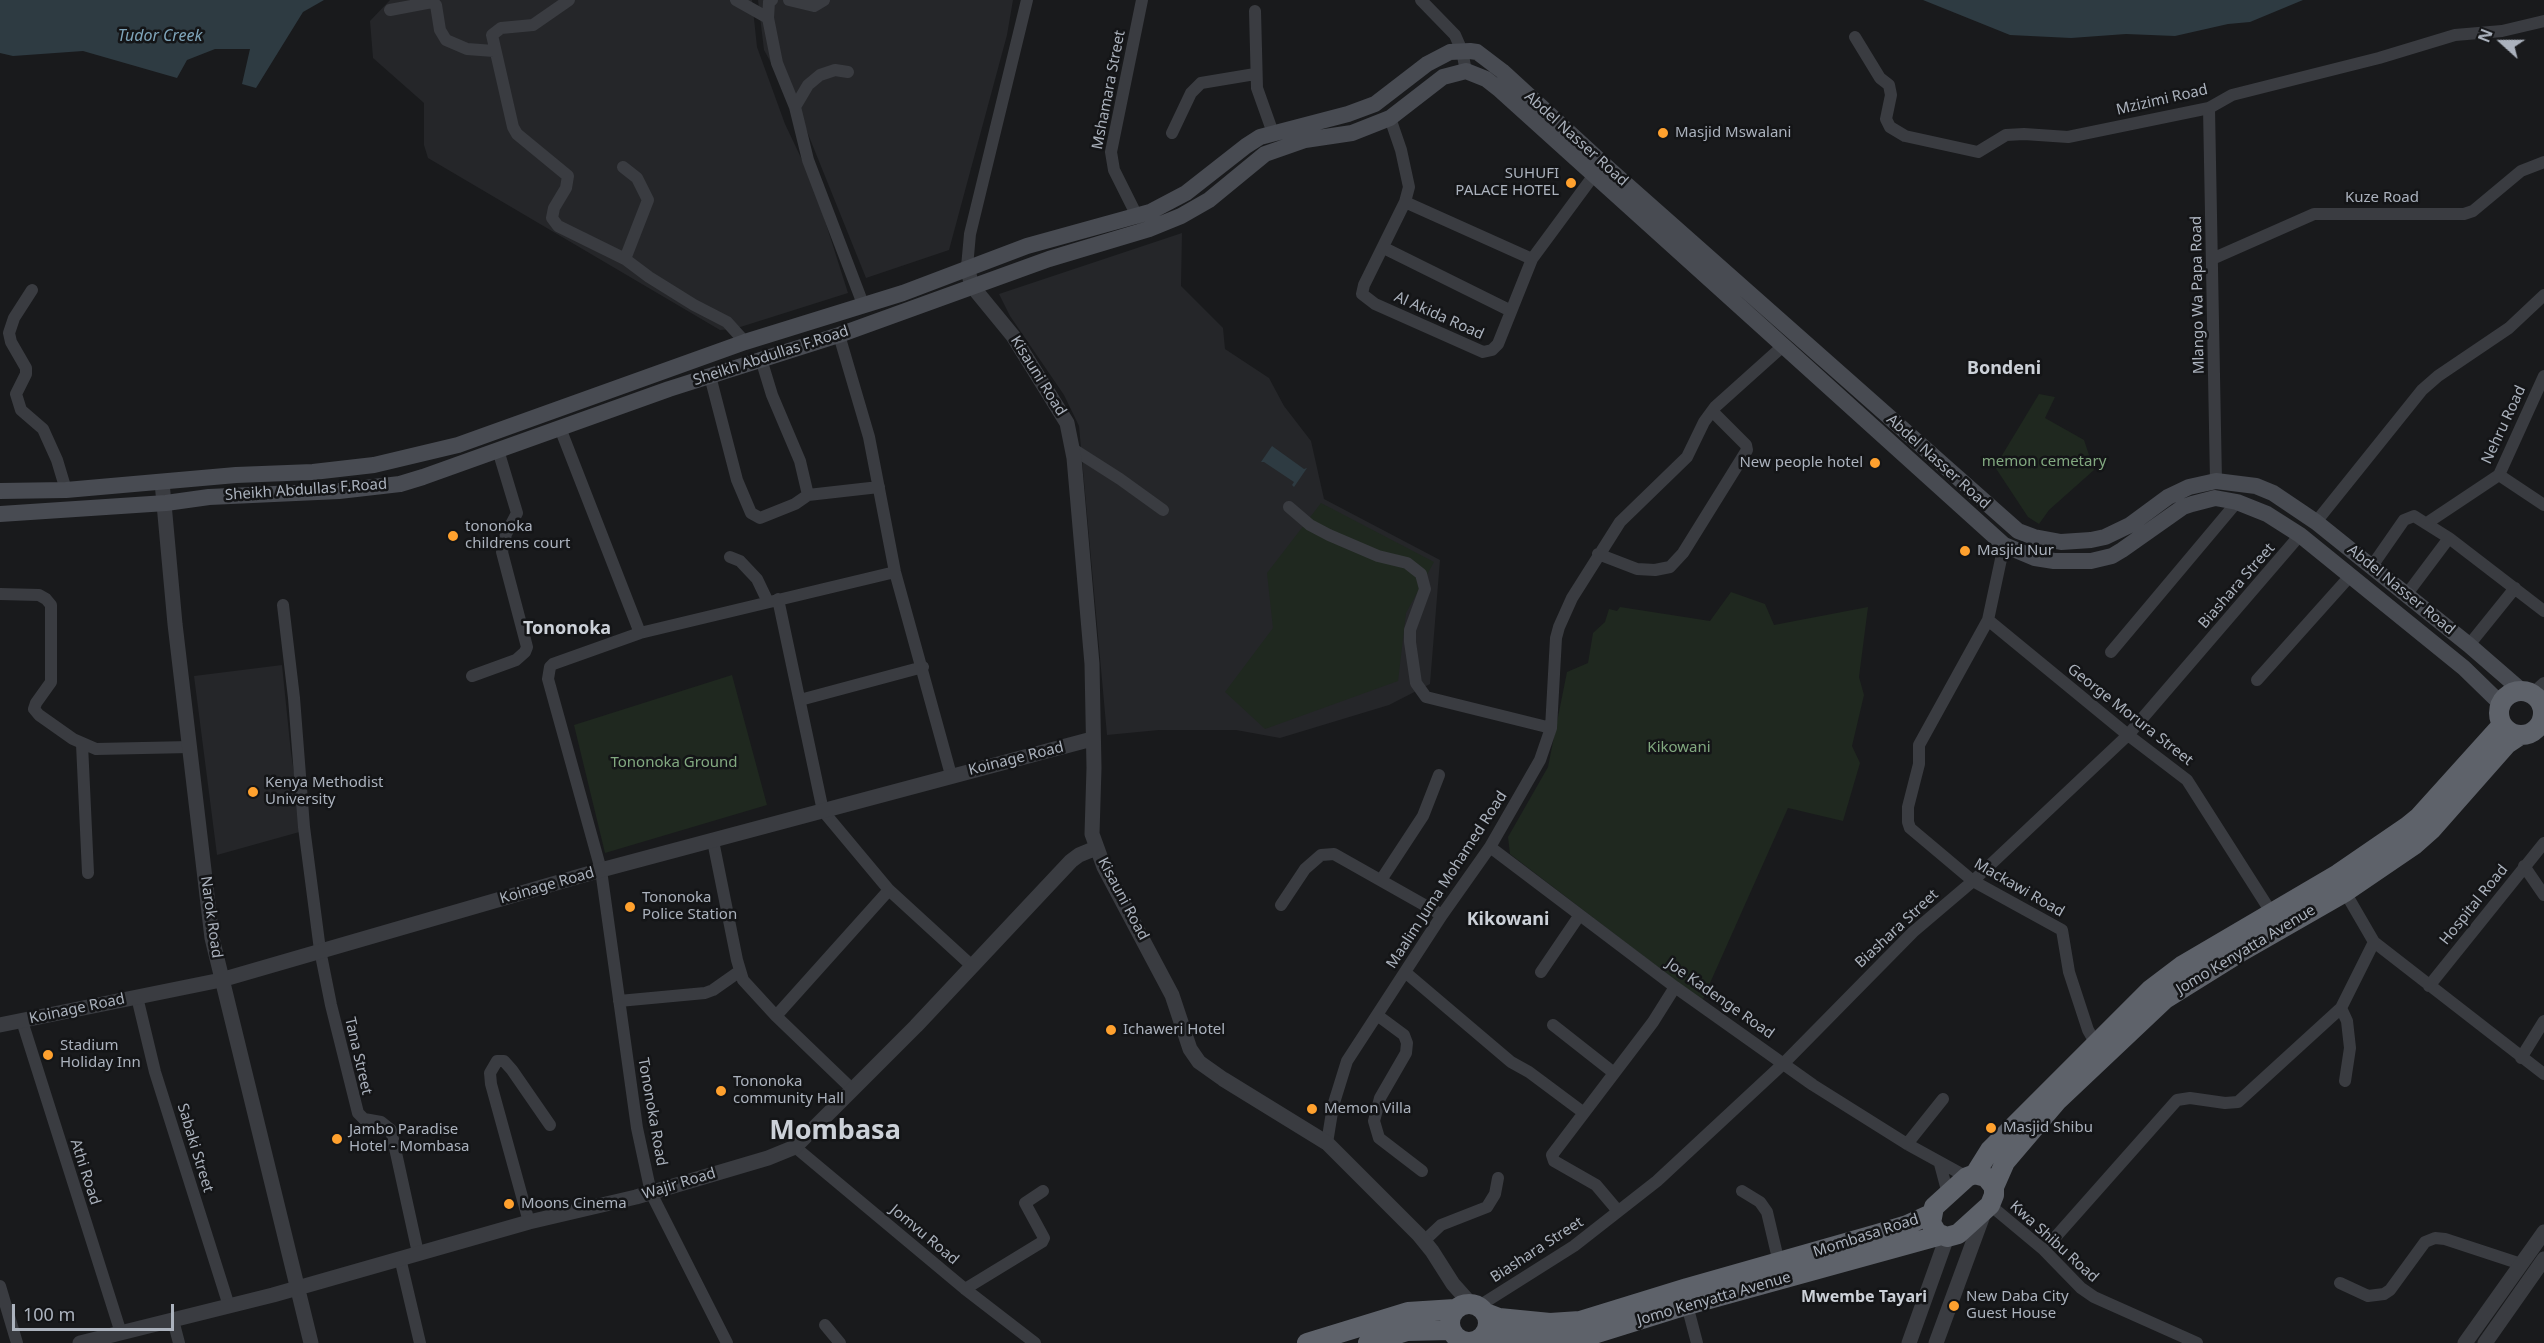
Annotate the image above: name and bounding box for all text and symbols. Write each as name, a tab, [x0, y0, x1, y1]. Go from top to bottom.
north arrow	[2472, 12, 2532, 72]
water label: Tudor Creek	[118, 26, 202, 46]
text: N	[2473, 26, 2498, 46]
street label: Mshamara Street	[1089, 29, 1129, 151]
street label: Mzizimi Road	[2115, 81, 2209, 119]
street label: Abdel Nasser Road	[1521, 88, 1631, 190]
place label: Masjid Mswalani	[1675, 124, 1791, 142]
marker: Masjid Mswalani	[1656, 126, 1670, 140]
place label: SUHUFI PALACE HOTEL	[1455, 165, 1559, 200]
marker: SUHUFI PALACE HOTEL	[1564, 176, 1578, 190]
street label: Kuze Road	[2345, 189, 2419, 207]
street label: Mlango Wa Papa Road	[2188, 216, 2208, 374]
street label: Al Akida Road	[1391, 288, 1487, 344]
street label: Sheikh Abdullas F.Road	[691, 322, 851, 390]
street label: Kisauni Road	[1006, 333, 1070, 419]
district label: Bondeni	[1967, 358, 2041, 380]
street label: Nehru Road	[2478, 383, 2530, 467]
street label: Abdel Nasser Road	[1883, 411, 1993, 513]
park label: memon cemetary	[1982, 453, 2106, 471]
place label: New people hotel	[1739, 454, 1863, 472]
marker: New people hotel	[1868, 456, 1882, 470]
street label: Sheikh Abdullas F.Road	[224, 475, 388, 505]
place label: tononoka childrens court	[465, 518, 570, 553]
marker: tononoka childrens court	[446, 529, 460, 543]
street label: Biashara Street	[2195, 540, 2279, 632]
street label: Abdel Nasser Road	[2344, 541, 2458, 639]
place label: Masjid Nur	[1977, 542, 2054, 560]
marker: Masjid Nur	[1958, 544, 1972, 558]
district label: Tononoka	[523, 618, 611, 640]
street label: George Morura Street	[2064, 660, 2196, 770]
street label: Koinage Road	[966, 738, 1066, 780]
park label: Kikowani	[1647, 739, 1711, 757]
park label: Tononoka Ground	[610, 754, 738, 772]
place label: Kenya Methodist University	[265, 774, 383, 809]
marker: Kenya Methodist University	[246, 785, 260, 799]
street label: Maalim Juma Mohamed Road	[1383, 788, 1511, 972]
street label: Kisauni Road	[1094, 855, 1152, 943]
street label: Mackawi Road	[1971, 855, 2067, 921]
street label: Hospital Road	[2436, 861, 2512, 949]
street label: Koinage Road	[498, 864, 596, 908]
street label: Narok Road	[196, 875, 226, 959]
street label: Biashara Street	[1852, 886, 1942, 972]
place label: Tononoka Police Station	[642, 889, 737, 924]
marker: Tononoka Police Station	[623, 900, 637, 914]
street label: Jomo Kenyatta Avenue	[2173, 901, 2319, 999]
district label: Kikowani	[1467, 909, 1549, 931]
street label: Joe Kadenge Road	[1662, 955, 1778, 1043]
street label: Koinage Road	[27, 990, 127, 1028]
street label: Tana Street	[340, 1015, 376, 1097]
place label: Ichaweri Hotel	[1123, 1021, 1225, 1039]
marker: Ichaweri Hotel	[1104, 1023, 1118, 1037]
place label: Stadium Holiday Inn	[60, 1037, 141, 1072]
marker: Stadium Holiday Inn	[41, 1048, 55, 1062]
street label: Tononoka Road	[634, 1057, 670, 1167]
place label: Tononoka community Hall	[733, 1073, 844, 1108]
marker: Tononoka community Hall	[714, 1084, 728, 1098]
place label: Memon Villa	[1324, 1100, 1411, 1118]
street label: Sabaki Street	[173, 1101, 217, 1195]
marker: Memon Villa	[1305, 1102, 1319, 1116]
district label: Mombasa	[769, 1115, 901, 1147]
place label: Masjid Shibu	[2003, 1119, 2093, 1137]
place label: Jambo Paradise Hotel - Mombasa	[349, 1121, 470, 1156]
marker: Masjid Shibu	[1984, 1121, 1998, 1135]
marker: Jambo Paradise Hotel - Mombasa	[330, 1132, 344, 1146]
street label: Athi Road	[66, 1137, 104, 1207]
street label: Wajir Road	[640, 1164, 718, 1204]
place label: Moons Cinema	[521, 1195, 627, 1213]
marker: Moons Cinema	[502, 1197, 516, 1211]
street label: Kwa Shibu Road	[2006, 1197, 2102, 1287]
street label: Jomvu Road	[886, 1201, 962, 1269]
street label: Mombasa Road	[1811, 1210, 1921, 1262]
street label: Biashara Street	[1487, 1213, 1587, 1287]
street label: Jomo Kenyatta Avenue	[1635, 1268, 1793, 1330]
district label: Mwembe Tayari	[1801, 1287, 1927, 1307]
place label: New Daba City Guest House	[1966, 1288, 2069, 1323]
scale bar	[15, 1292, 177, 1330]
marker: New Daba City Guest House	[1947, 1299, 1961, 1313]
text: 100 m	[23, 1302, 75, 1326]

